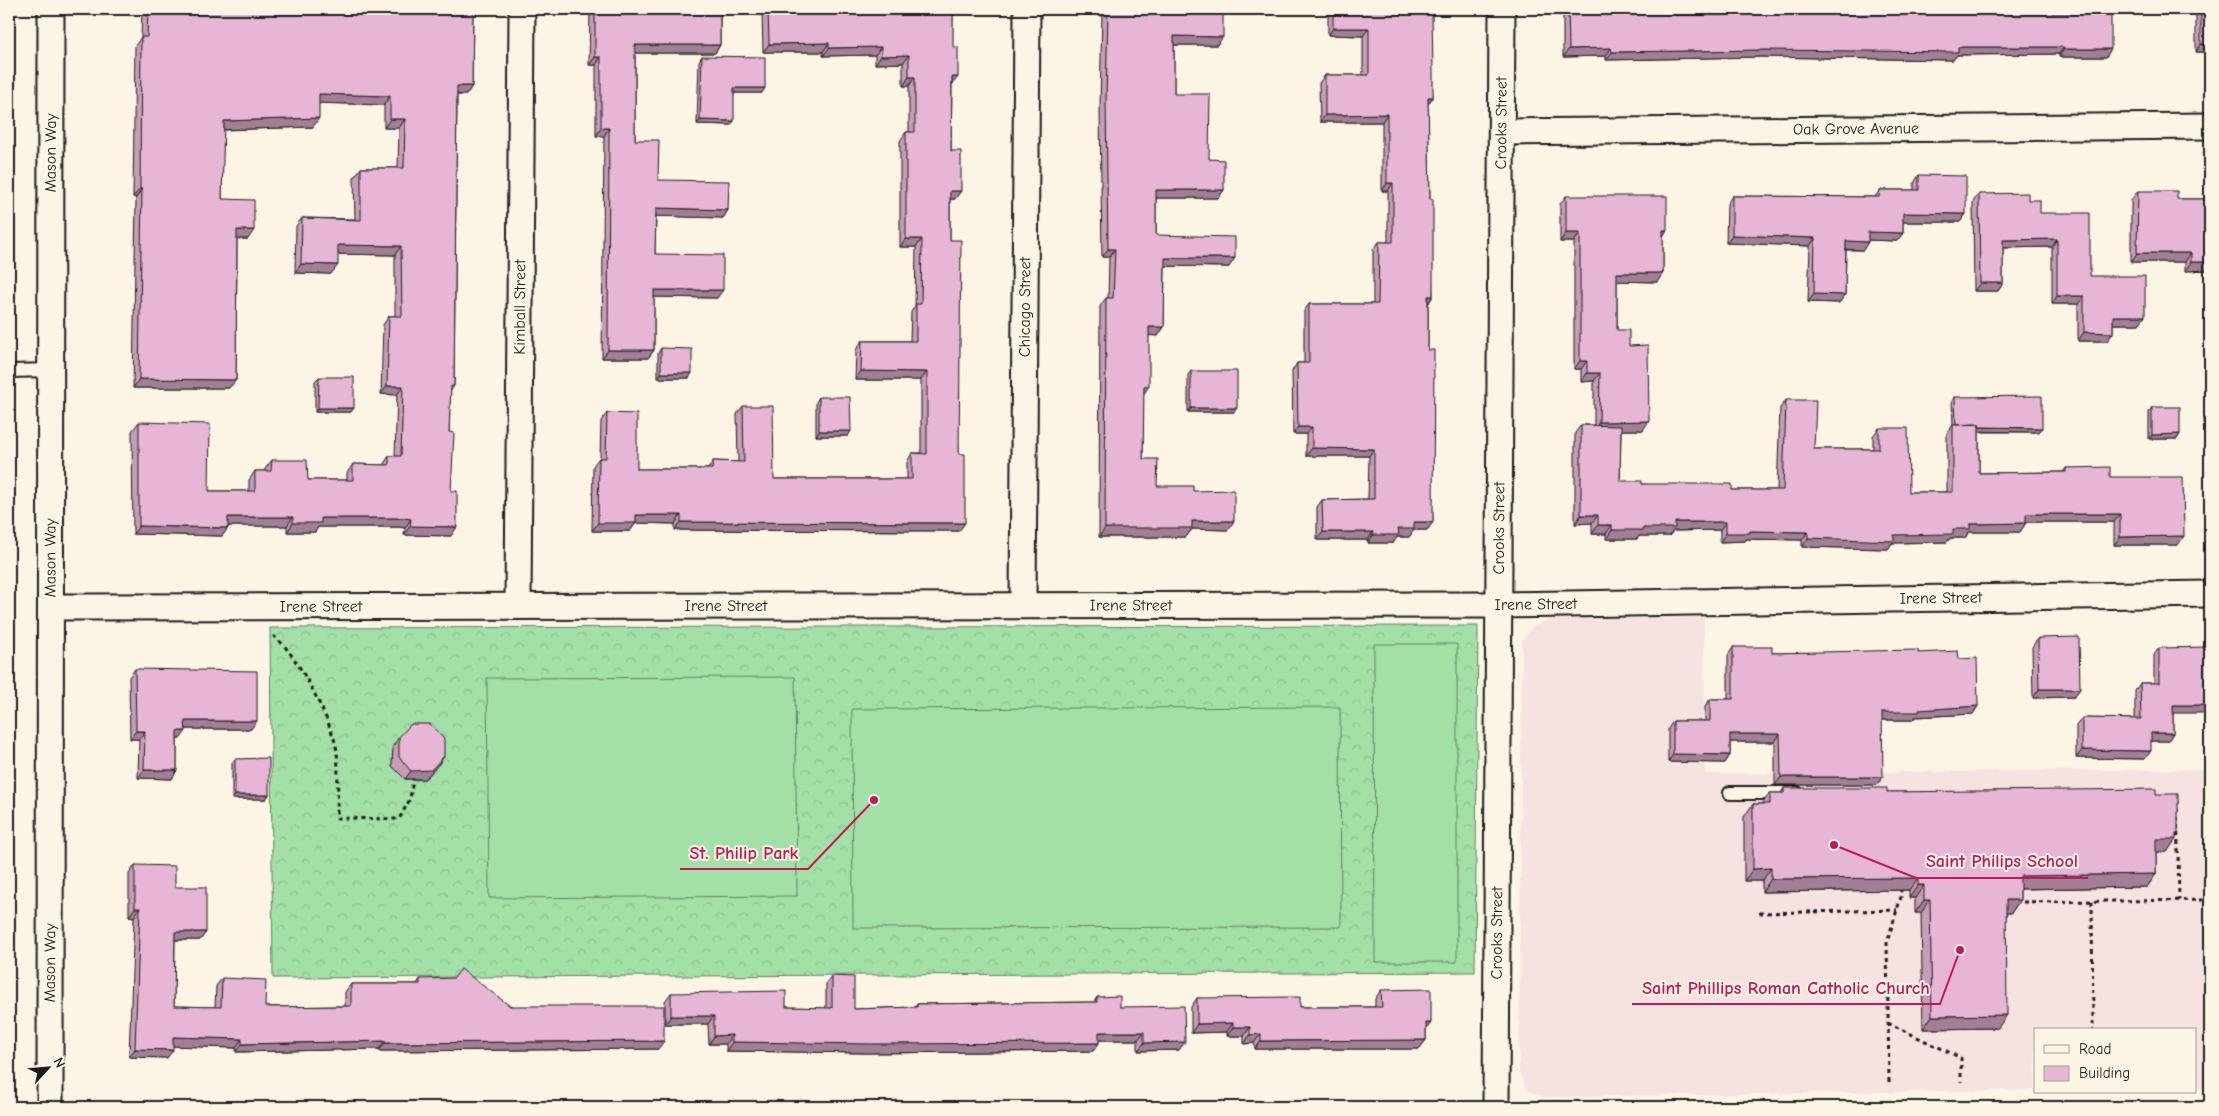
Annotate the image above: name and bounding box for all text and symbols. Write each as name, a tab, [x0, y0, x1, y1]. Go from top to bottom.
street label: Crooks Street	[1492, 76, 1511, 169]
street label: Mason Way	[42, 113, 60, 193]
street label: Oak Grove Avenue	[1793, 119, 1919, 139]
street label: Chicago Street	[1016, 256, 1034, 357]
street label: Kimball Street	[511, 259, 529, 355]
street label: Crooks Street	[1490, 481, 1508, 574]
street label: Mason Way	[41, 518, 60, 598]
street label: Irene Street	[1899, 589, 1983, 608]
street label: Irene Street	[1495, 595, 1578, 614]
street label: Irene Street	[1090, 596, 1173, 615]
street label: Irene Street	[685, 597, 768, 615]
street label: Irene Street	[280, 598, 363, 616]
callout: St. Philip Park	[680, 836, 808, 869]
text: St. Philip Park	[690, 843, 799, 864]
callout: Saint Philips School	[1916, 845, 2088, 878]
text: Saint Philips School	[1926, 851, 2078, 872]
street label: Crooks Street	[1488, 886, 1506, 979]
street label: Mason Way	[41, 923, 59, 1003]
callout: Saint Phillips Roman Catholic Church	[1632, 971, 1940, 1004]
text: Saint Phillips Roman Catholic Church	[1642, 978, 1930, 999]
legend	[2034, 1028, 2196, 1094]
text: Road	[2079, 1040, 2111, 1058]
north arrow	[22, 1044, 72, 1094]
text: N	[50, 1055, 69, 1070]
text: Building	[2079, 1064, 2130, 1082]

